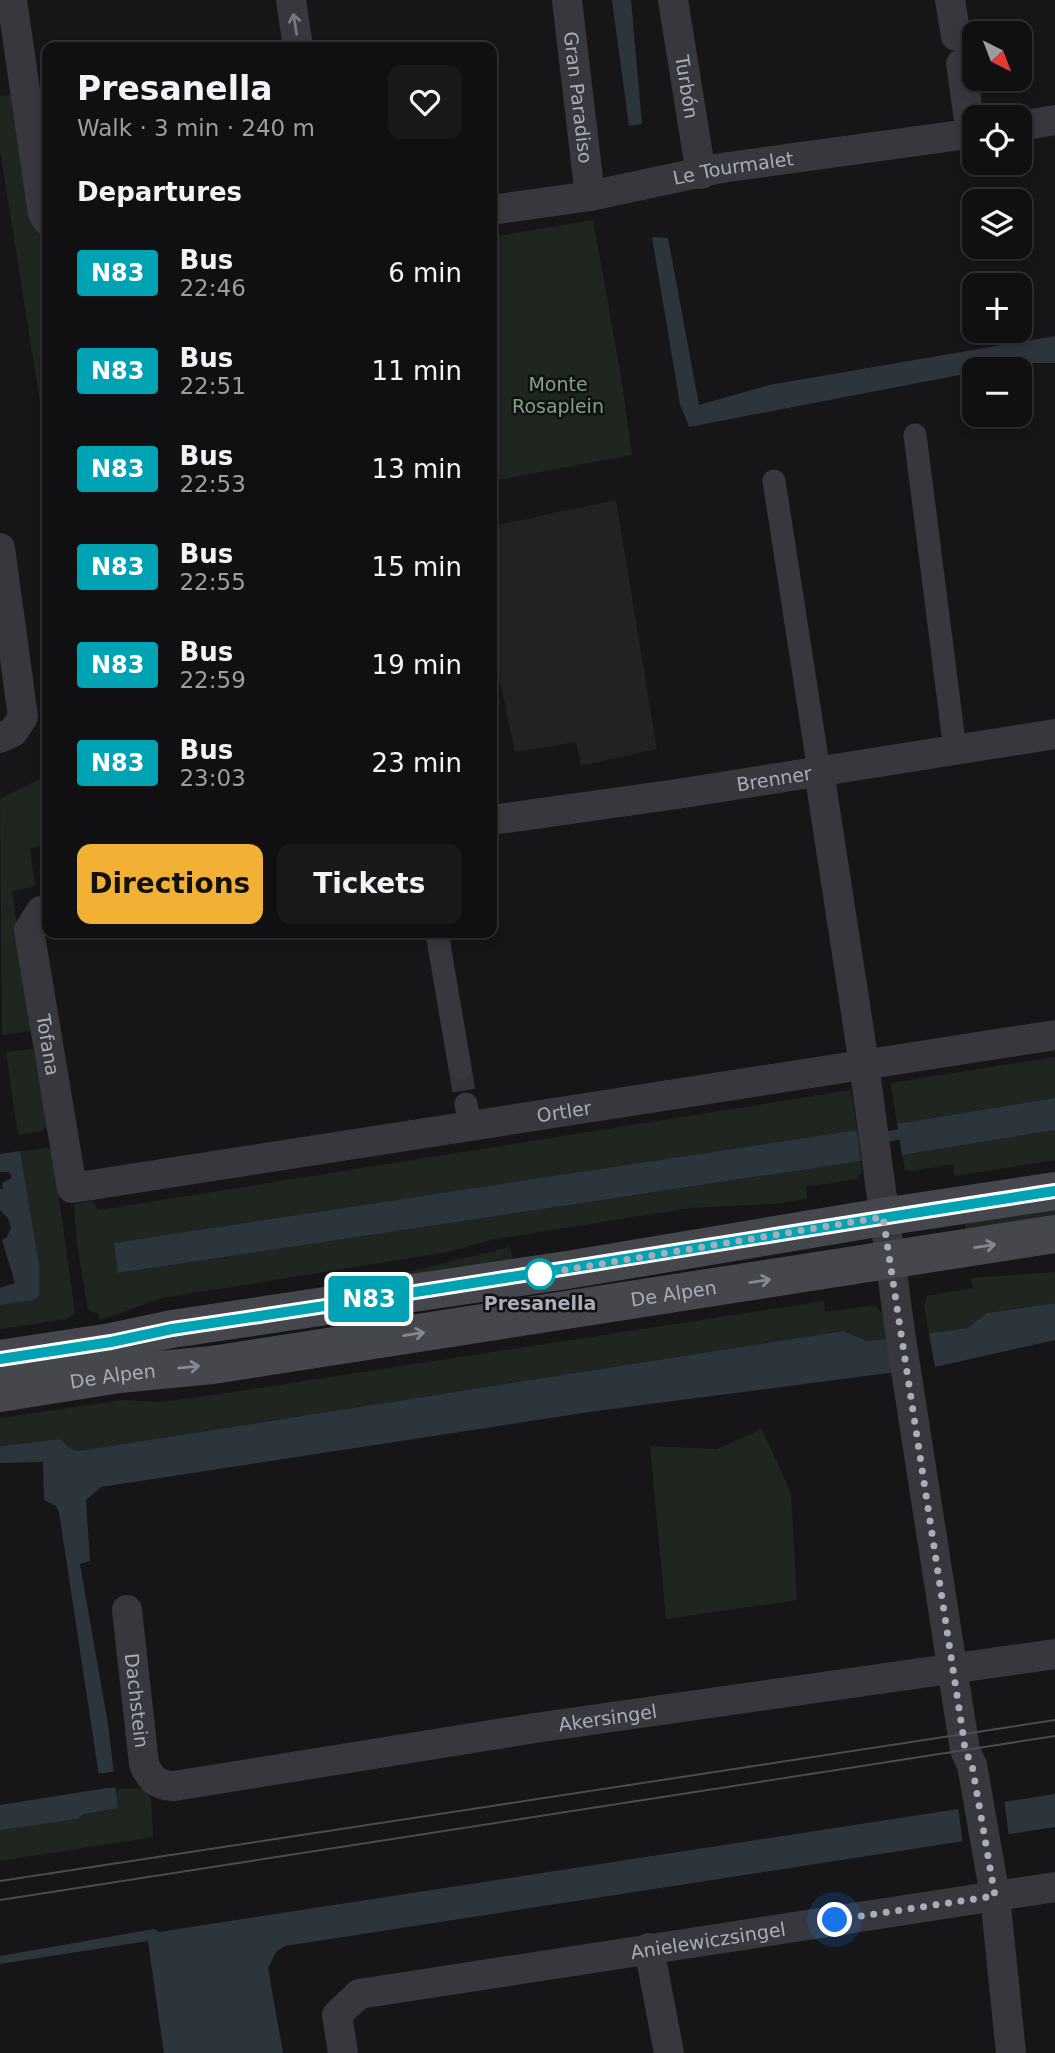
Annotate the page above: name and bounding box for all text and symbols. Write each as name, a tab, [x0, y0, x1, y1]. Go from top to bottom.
one-way arrow	[288, 13, 301, 36]
north arrow	[962, 21, 1032, 91]
map controls	[962, 21, 1032, 427]
street label: Gran Paradiso	[560, 30, 597, 165]
street label: Turbón	[671, 52, 703, 120]
button: heart	[388, 65, 462, 139]
text: Presanella	[77, 69, 273, 108]
button: locate	[962, 105, 1032, 175]
text: Walk · 3 min · 240 m	[77, 115, 315, 141]
street label: Le Tourmalet	[671, 147, 795, 189]
text: Departures	[77, 177, 242, 207]
button: layers	[962, 189, 1032, 259]
text: Bus	[179, 245, 233, 275]
text: 6 min	[388, 258, 462, 288]
text: N83	[91, 259, 144, 287]
button: +	[962, 273, 1032, 343]
text: 22:46	[179, 275, 246, 301]
text: Bus	[179, 343, 233, 373]
text: 11 min	[372, 356, 462, 386]
text: N83	[91, 357, 144, 385]
button: −	[962, 357, 1032, 427]
text: 22:51	[179, 373, 246, 399]
park label: Monte Rosaplein	[512, 373, 604, 417]
text: Bus	[179, 441, 233, 471]
text: 13 min	[372, 454, 462, 484]
text: N83	[91, 455, 144, 483]
text: 22:53	[179, 471, 246, 497]
text: Bus	[179, 539, 233, 569]
text: 15 min	[372, 552, 462, 582]
text: N83	[91, 553, 144, 581]
text: 22:55	[179, 569, 246, 595]
text: Bus	[179, 637, 233, 667]
text: 19 min	[372, 650, 462, 680]
text: N83	[91, 651, 144, 679]
text: 22:59	[179, 667, 246, 693]
text: Bus	[179, 735, 233, 765]
text: 23 min	[372, 748, 462, 778]
text: N83	[91, 749, 144, 777]
street label: Brenner	[735, 762, 813, 795]
text: 23:03	[179, 765, 246, 791]
button: Directions	[77, 844, 263, 924]
button: Tickets	[277, 844, 462, 924]
street label: Tofana	[32, 1011, 64, 1077]
street label: Ortler	[535, 1096, 593, 1127]
one-way arrow	[973, 1239, 996, 1252]
marker: Presanella	[525, 1259, 555, 1289]
one-way arrow	[748, 1274, 771, 1287]
line badge: N83	[329, 1276, 409, 1322]
street label: De Alpen	[629, 1276, 718, 1311]
text: N83	[342, 1285, 396, 1313]
place label: Presanella	[484, 1292, 596, 1314]
one-way arrow	[402, 1327, 425, 1340]
street label: De Alpen	[68, 1360, 157, 1393]
one-way arrow	[177, 1360, 200, 1373]
street label: Dachstein	[121, 1652, 153, 1749]
street label: Akersingel	[557, 1700, 658, 1736]
your location	[817, 1902, 852, 1937]
street label: Anielewiczsingel	[629, 1918, 787, 1963]

